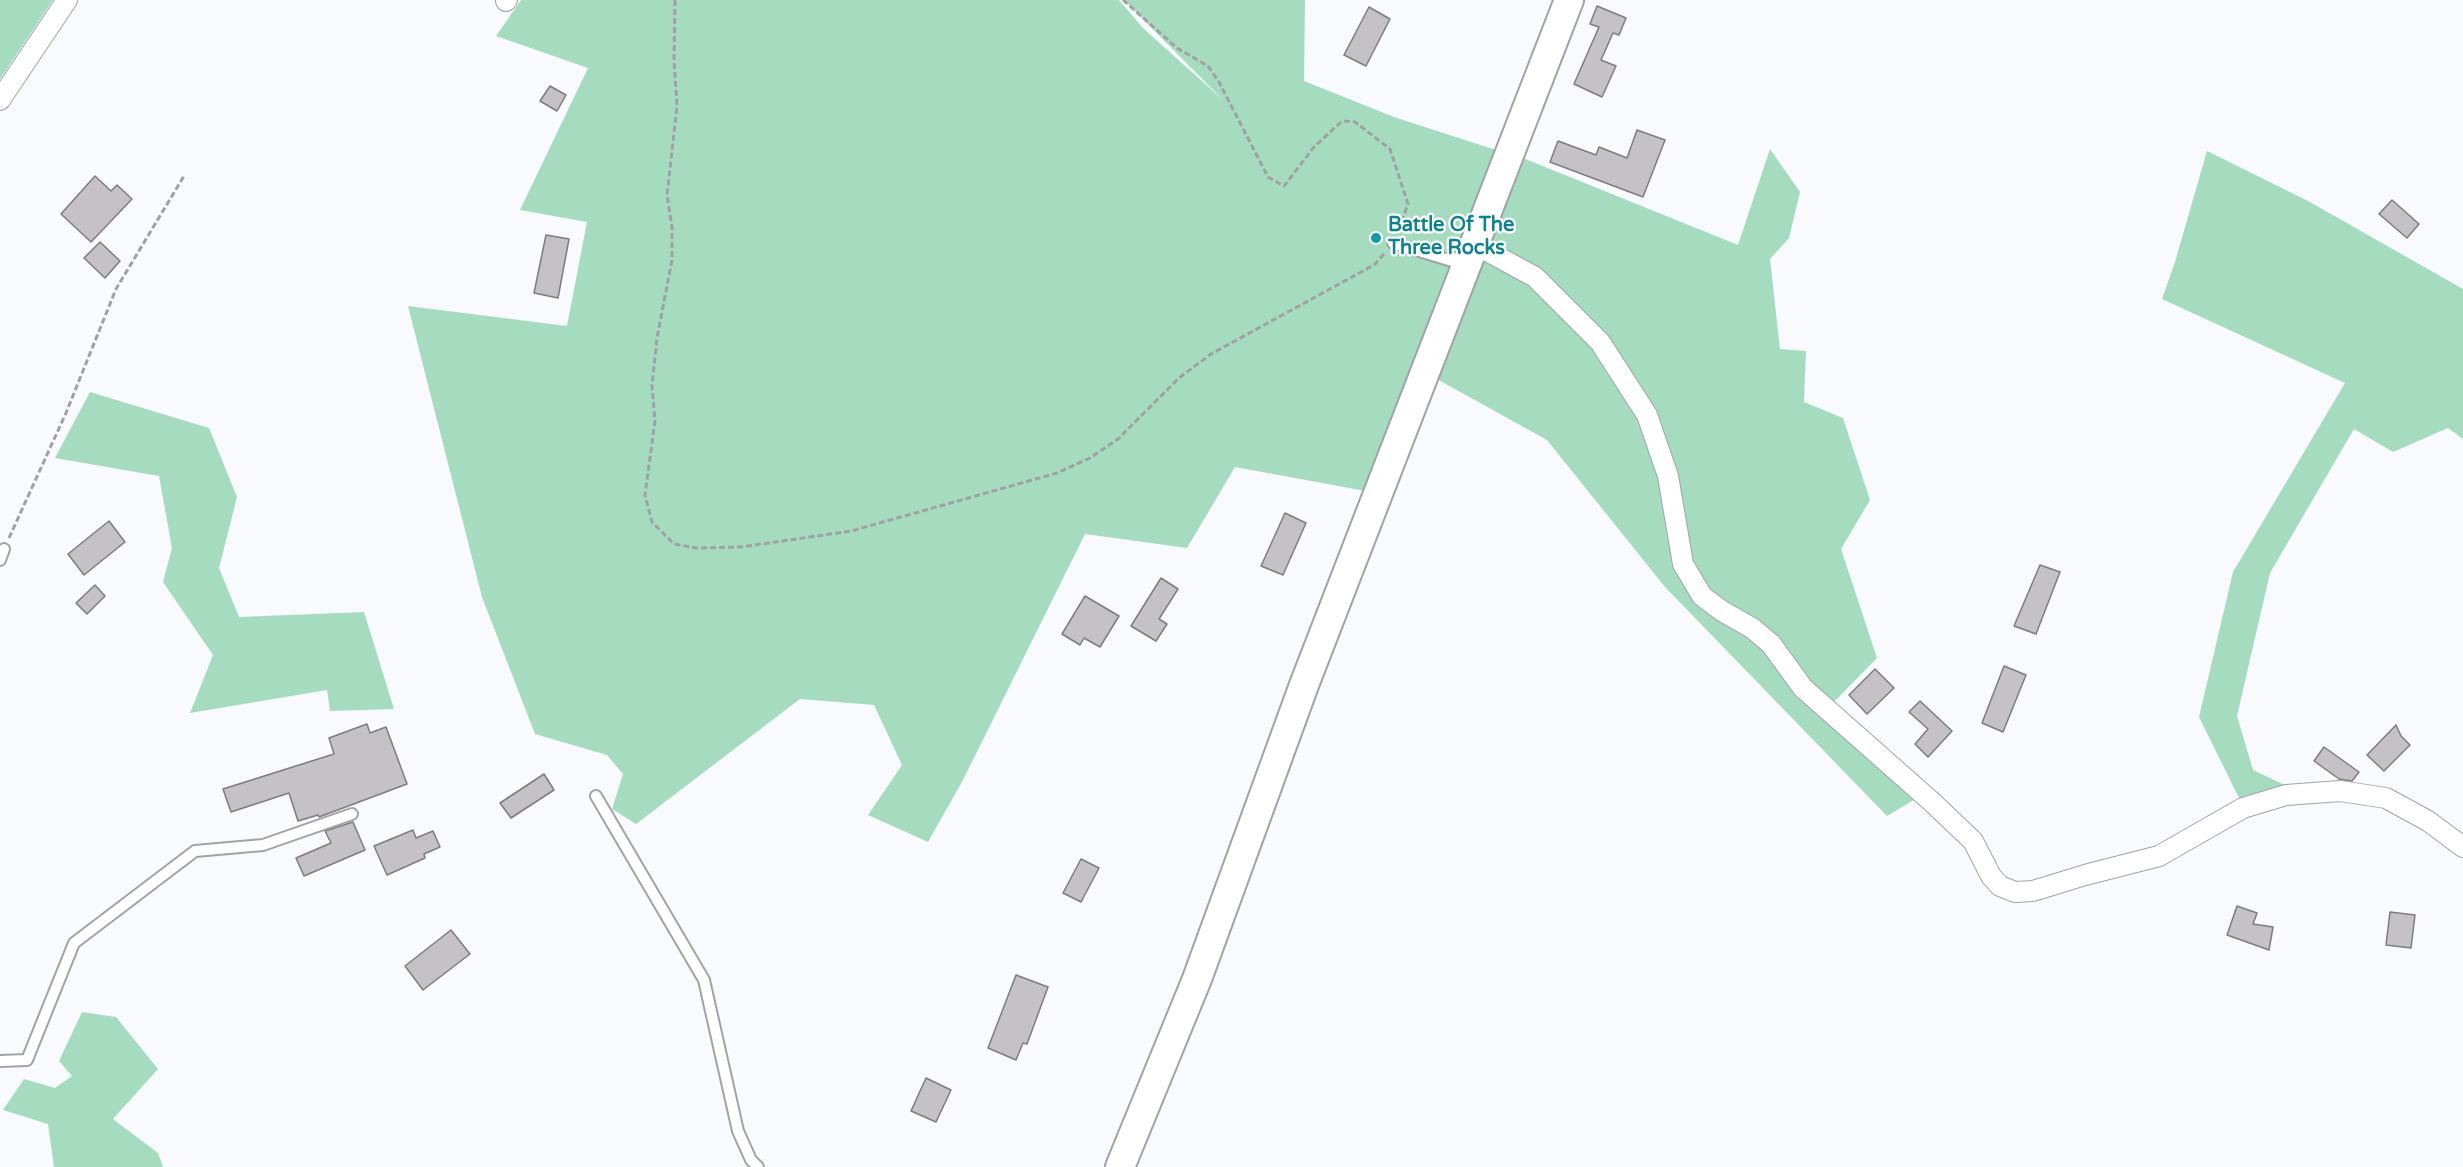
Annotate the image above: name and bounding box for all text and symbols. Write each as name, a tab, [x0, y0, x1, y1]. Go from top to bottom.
place label: Battle Of The Three Rocks	[1388, 214, 1514, 261]
marker: Battle Of The Three Rocks	[1369, 231, 1383, 245]

